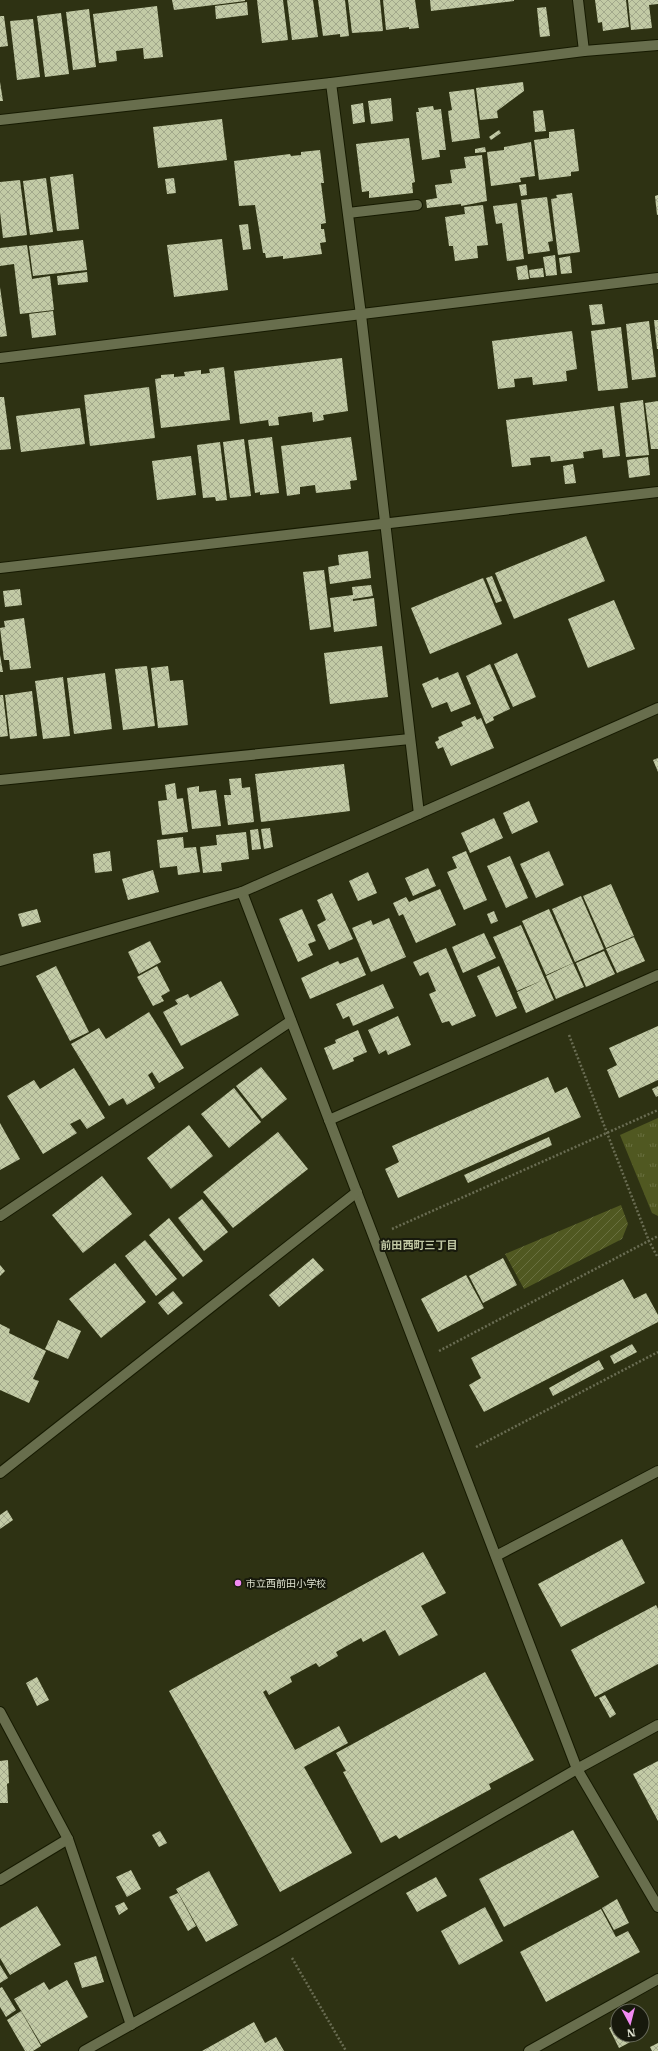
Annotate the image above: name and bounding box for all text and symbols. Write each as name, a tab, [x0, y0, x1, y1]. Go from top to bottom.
district label: 前田西町三丁目	[381, 1238, 458, 1252]
place label: 市立西前田小学校	[246, 1577, 326, 1590]
marker: 市立西前田小学校	[233, 1578, 243, 1588]
north arrow	[610, 2003, 650, 2043]
text: N	[626, 2025, 636, 2040]

